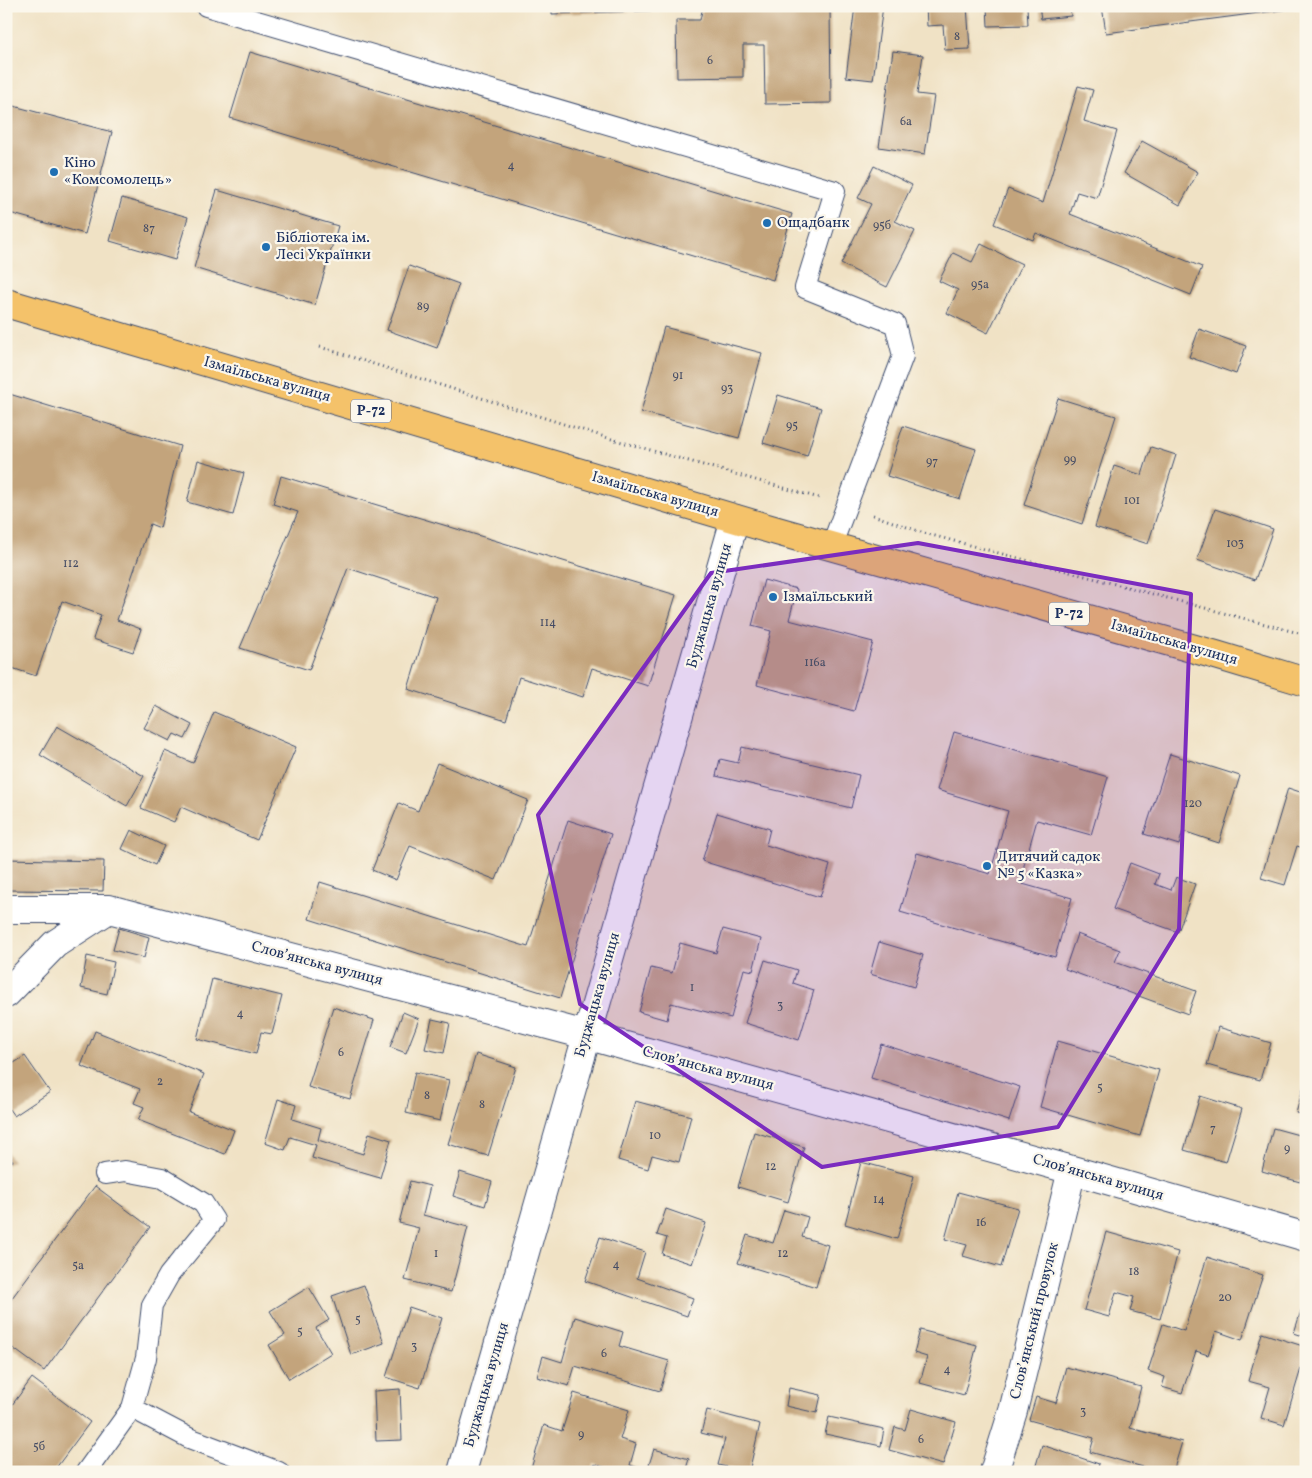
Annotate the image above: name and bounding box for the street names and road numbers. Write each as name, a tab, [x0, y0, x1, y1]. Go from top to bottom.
street label: Ізмаїльська вулиця	[201, 352, 333, 408]
road number: Р-72	[351, 400, 391, 422]
street label: Ізмаїльська вулиця	[589, 467, 721, 523]
street label: Буджацька вулиця	[682, 541, 738, 671]
road number: Р-72	[1049, 602, 1089, 626]
street label: Ізмаїльська вулиця	[1108, 615, 1240, 671]
street label: Буджацька вулиця	[570, 930, 626, 1060]
street label: Словʼянська вулиця	[249, 936, 385, 992]
street label: Словʼянська вулиця	[640, 1041, 776, 1097]
street label: Словʼянська вулиця	[1030, 1149, 1166, 1207]
street label: Словʼянський провулок	[1005, 1240, 1065, 1402]
street label: Буджацька вулиця	[459, 1320, 515, 1450]

